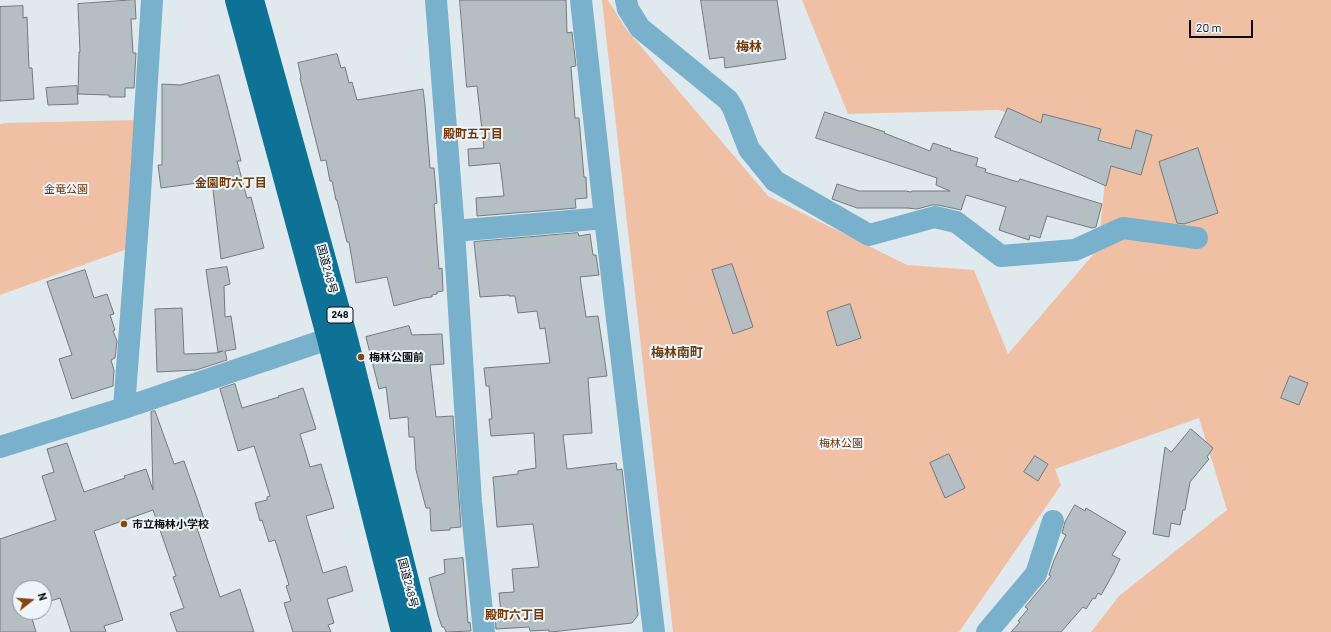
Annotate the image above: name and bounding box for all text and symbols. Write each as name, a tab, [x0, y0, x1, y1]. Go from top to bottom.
scale bar	[1191, 12, 1255, 38]
text: 20 m	[1196, 20, 1222, 34]
district label: 梅林	[736, 39, 762, 55]
district label: 殿町五丁目	[443, 127, 503, 141]
district label: 金園町六丁目	[195, 176, 267, 190]
park label: 金竜公園	[44, 182, 88, 196]
street label: 国道248号	[314, 243, 340, 295]
road number: 248	[327, 307, 353, 323]
district label: 梅林南町	[651, 345, 703, 361]
place label: 梅林公園前	[369, 350, 424, 364]
marker: 梅林公園前	[356, 352, 366, 362]
park label: 梅林公園	[819, 436, 863, 450]
place label: 市立梅林小学校	[132, 517, 209, 531]
marker: 市立梅林小学校	[119, 519, 129, 529]
street label: 国道248号	[395, 557, 421, 609]
north arrow	[12, 580, 52, 620]
text: N	[36, 591, 50, 602]
district label: 殿町六丁目	[485, 608, 545, 622]

